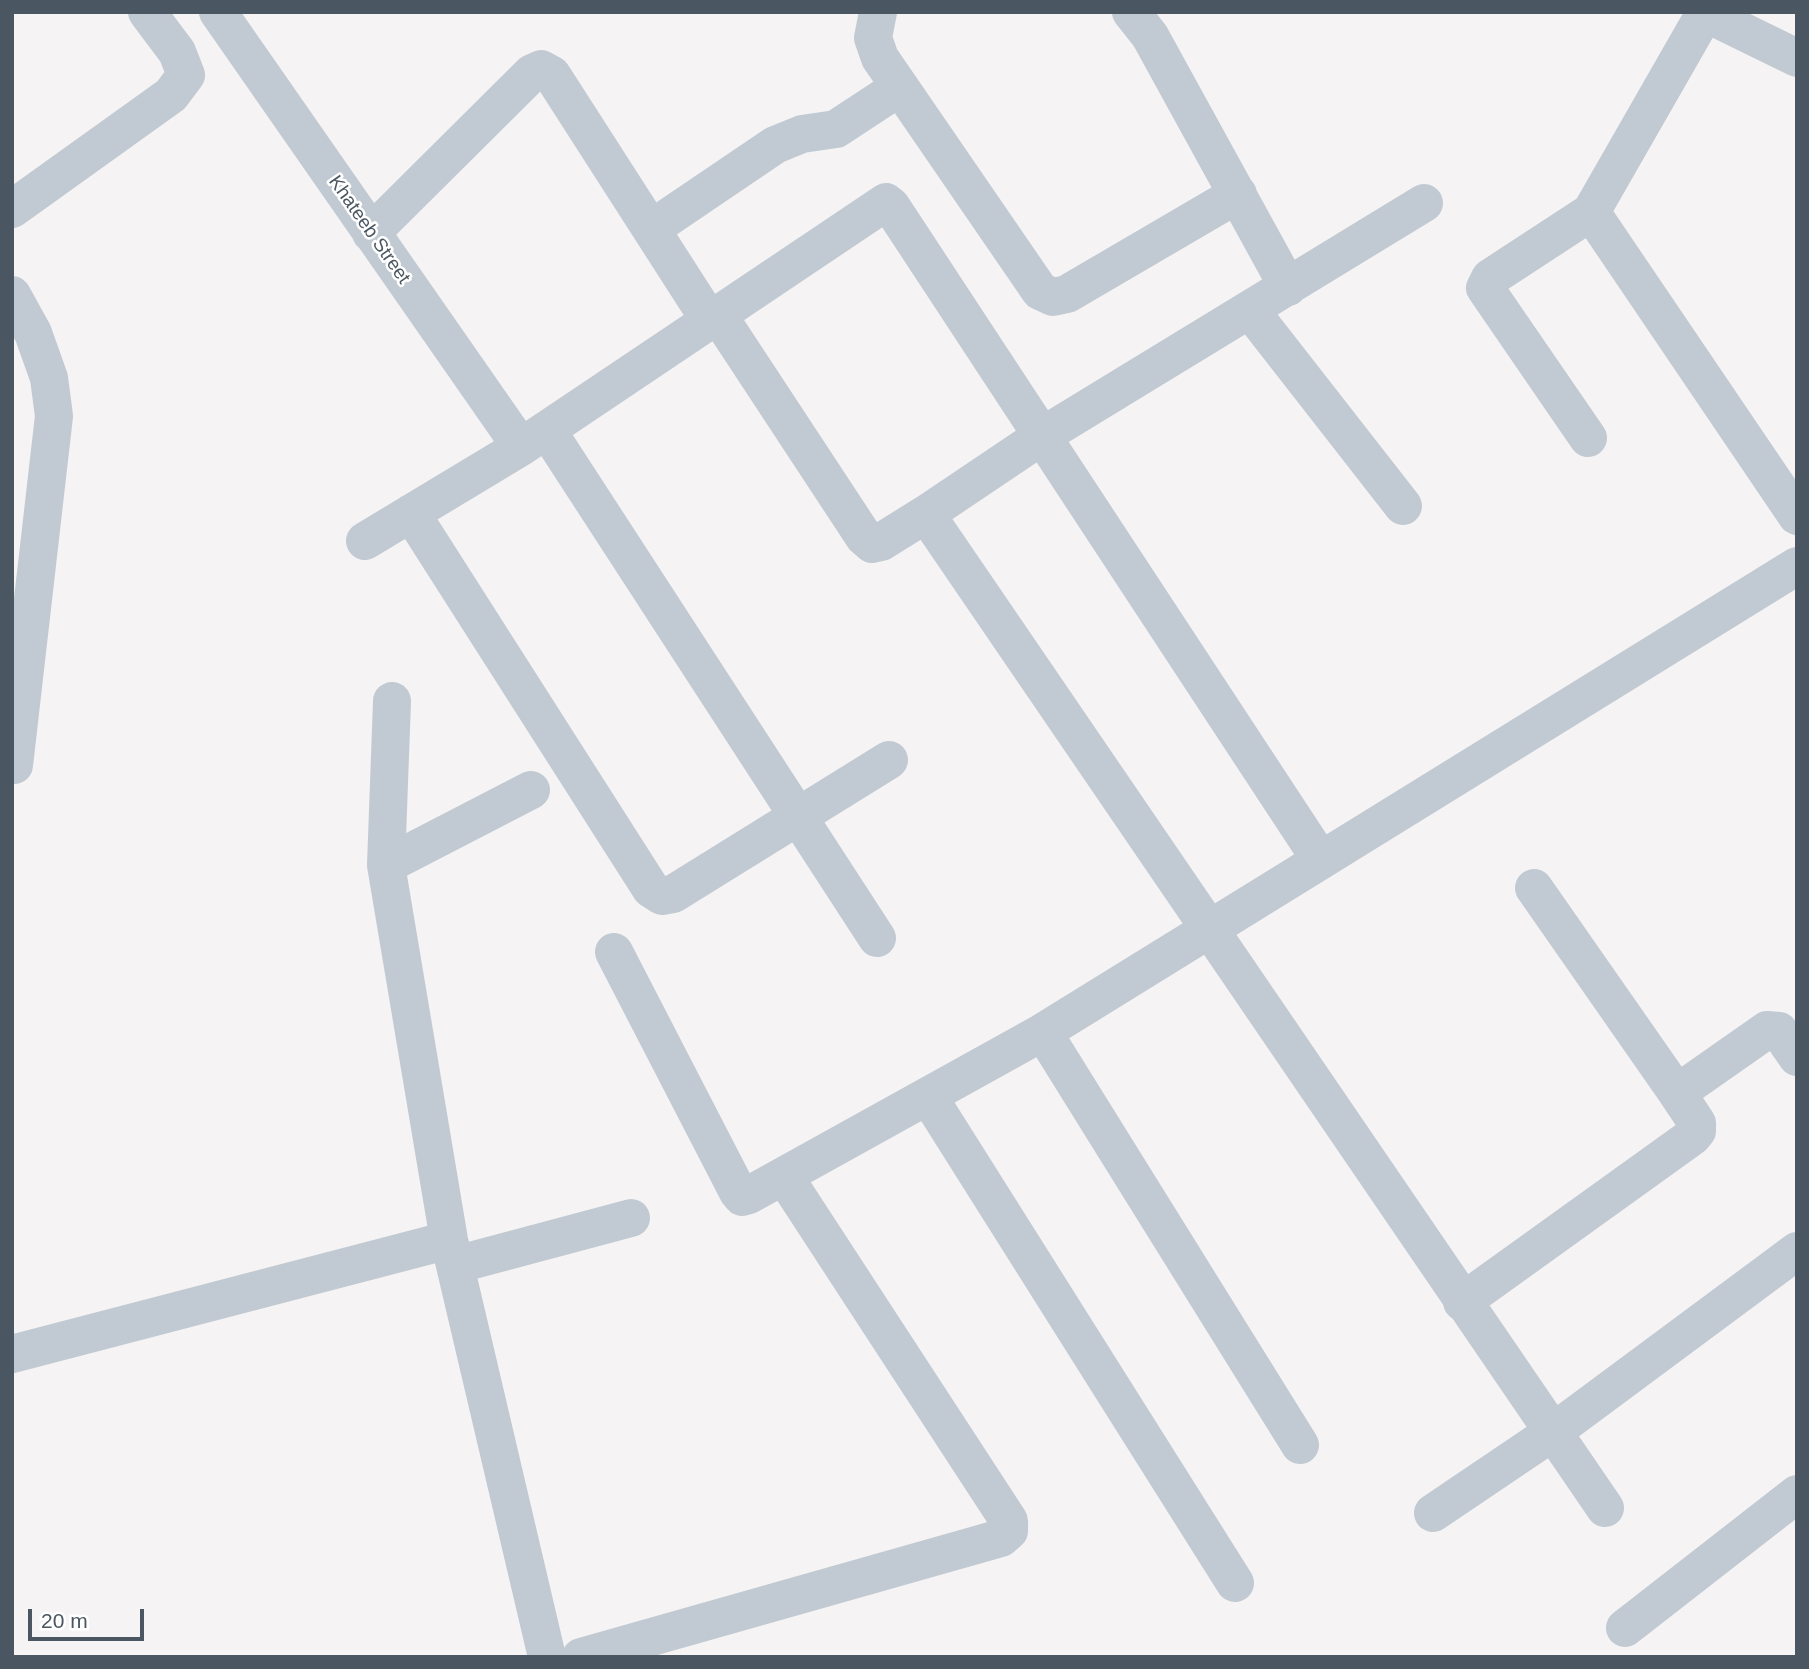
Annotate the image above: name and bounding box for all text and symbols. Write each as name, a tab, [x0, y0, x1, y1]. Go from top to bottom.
street label: Khateeb Street	[323, 172, 415, 288]
scale bar	[32, 1596, 147, 1640]
text: 20 m	[41, 1609, 88, 1632]

